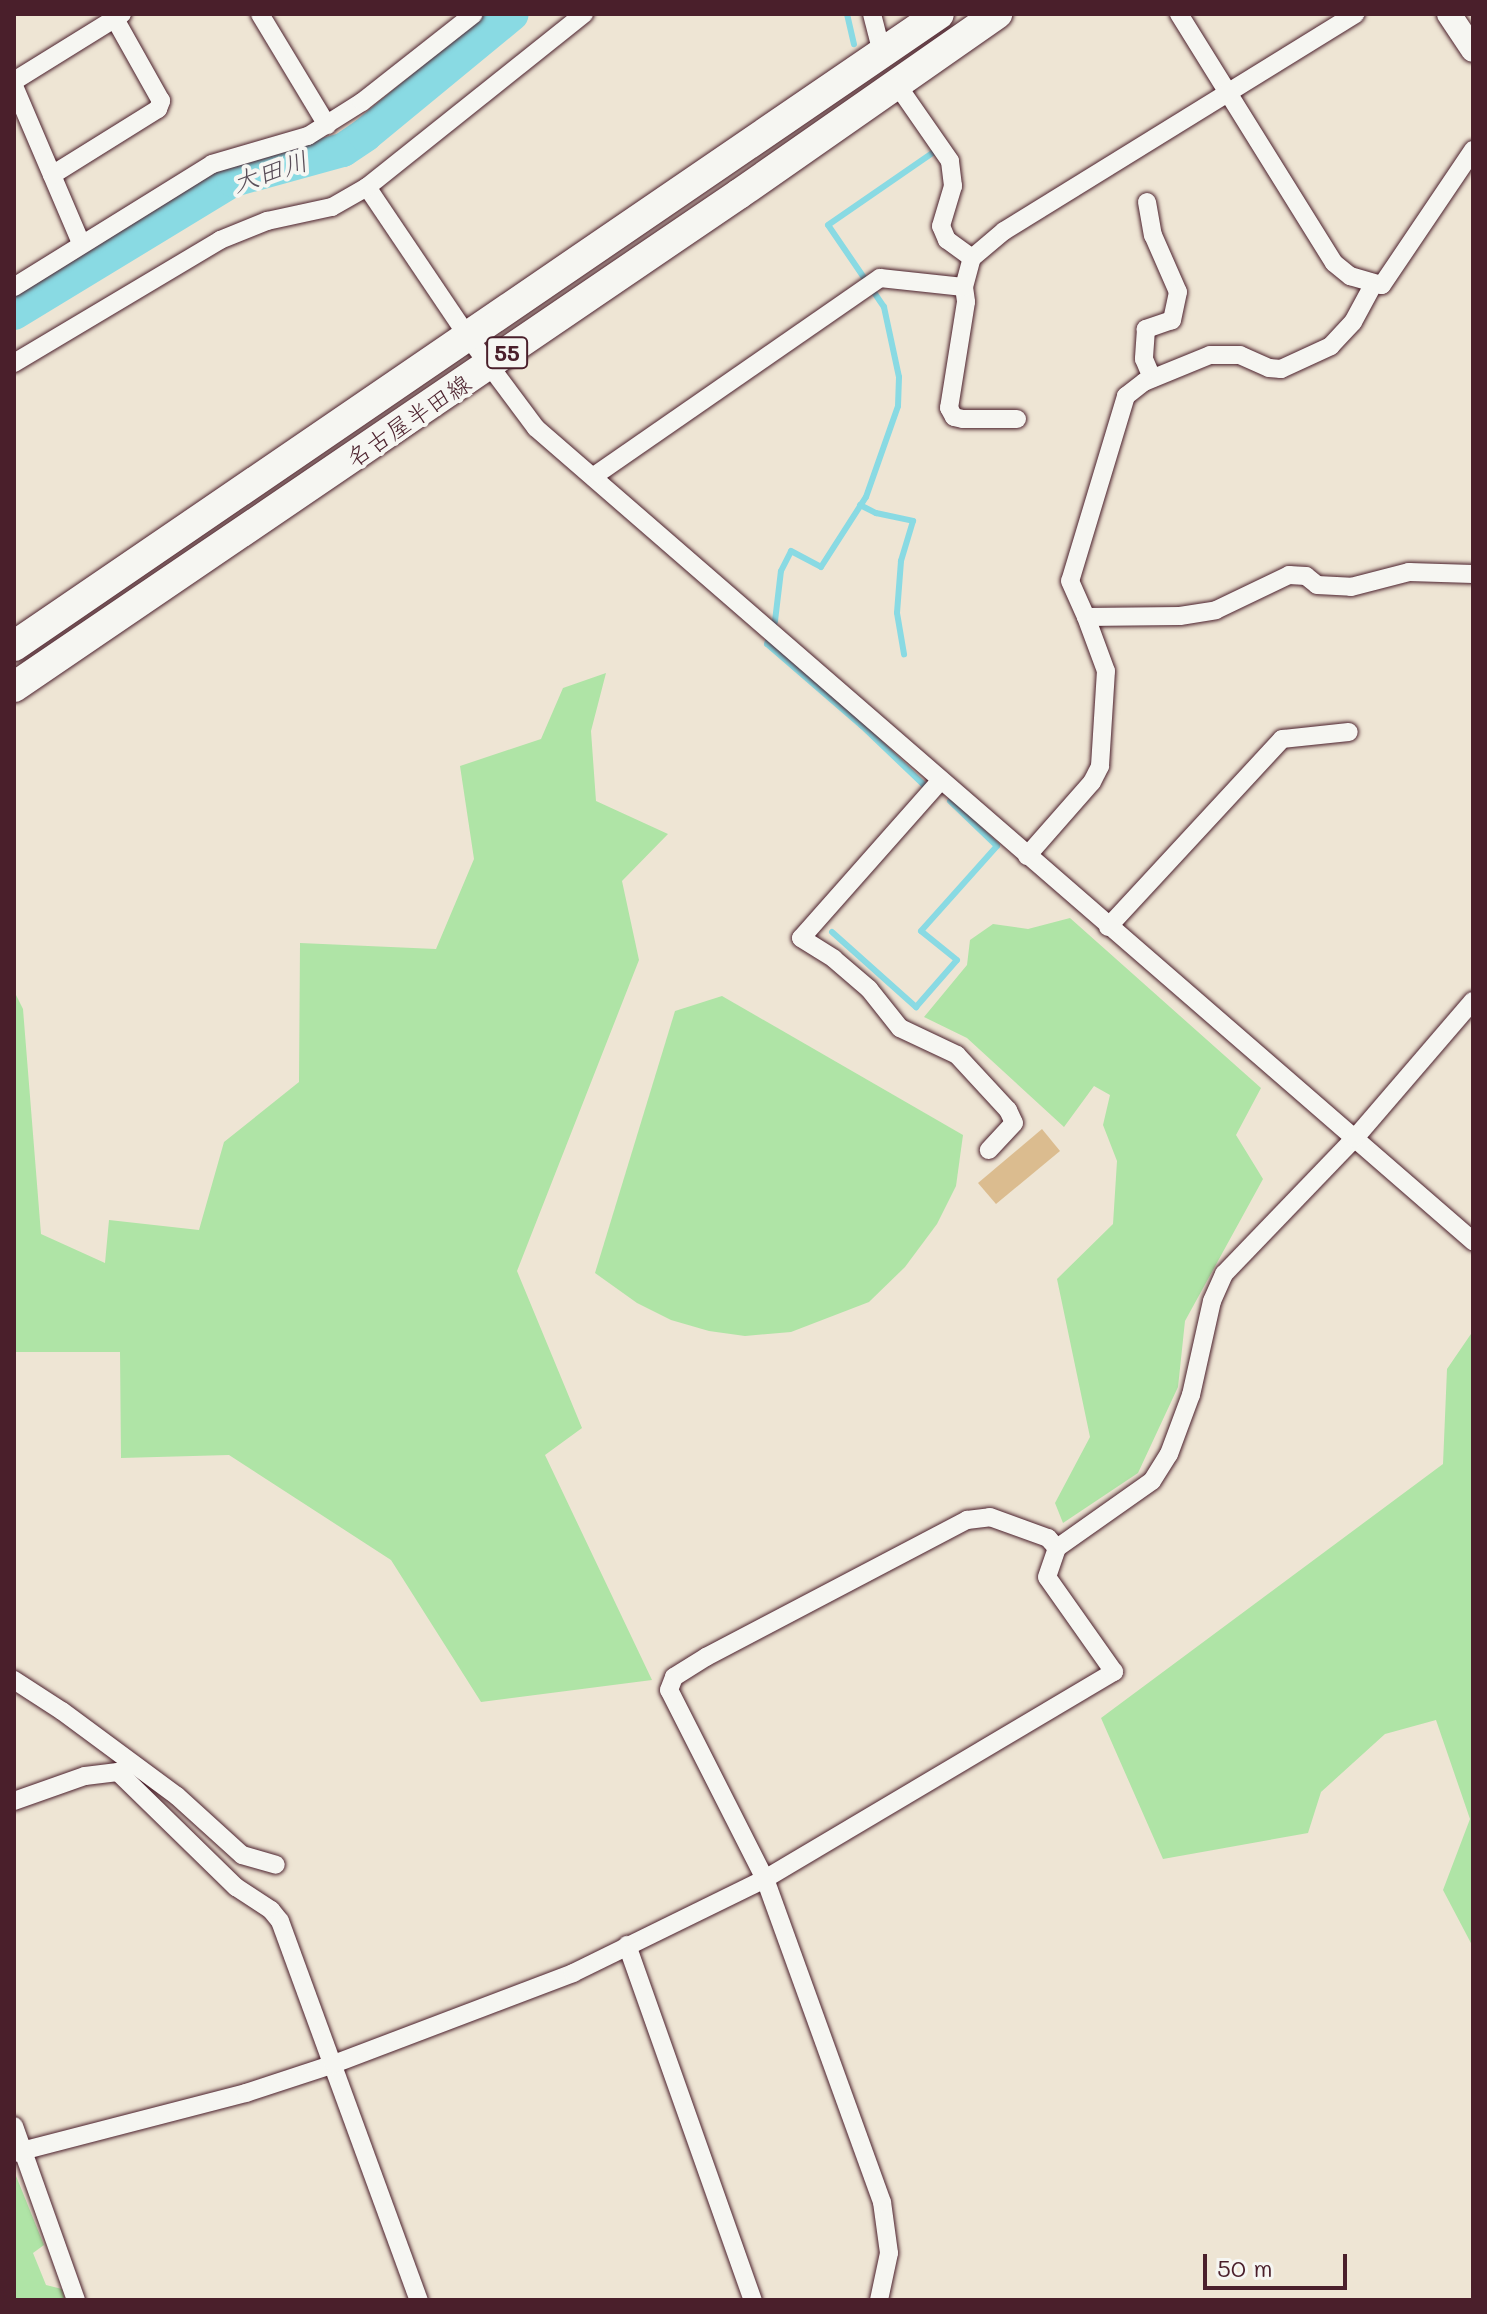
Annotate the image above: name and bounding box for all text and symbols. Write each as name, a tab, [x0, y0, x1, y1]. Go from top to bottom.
water label: 大田川	[228, 145, 312, 199]
road number: 55	[485, 335, 529, 371]
street label: 名古屋半田線	[340, 368, 476, 472]
scale bar	[1207, 2238, 1351, 2288]
text: 50 m	[1217, 2252, 1273, 2283]

